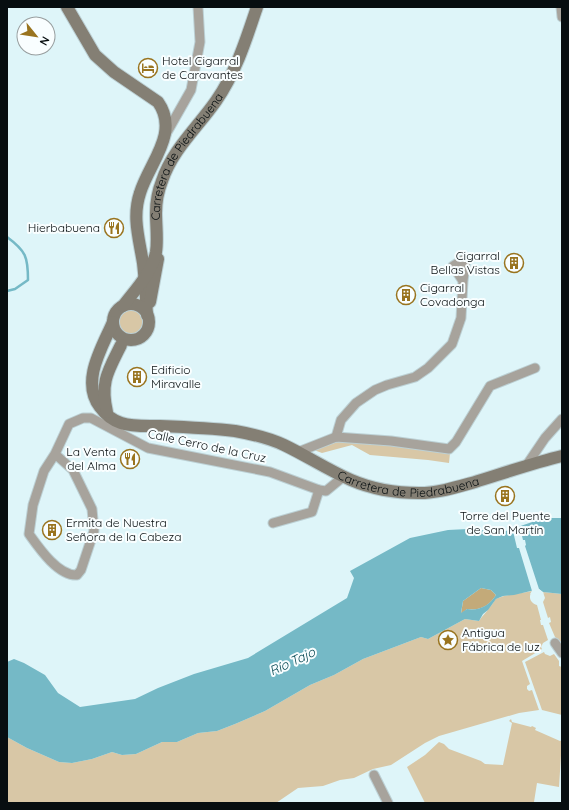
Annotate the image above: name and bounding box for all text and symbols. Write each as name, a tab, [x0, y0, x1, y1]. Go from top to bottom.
north arrow	[16, 16, 56, 56]
text: N	[37, 34, 53, 48]
place label: Hotel Cigarral de Caravantes	[162, 53, 243, 82]
hotel icon: Hotel Cigarral de Caravantes	[137, 57, 159, 79]
street label: Carretera de Piedrabuena	[148, 90, 226, 220]
restaurant icon: Hierbabuena	[103, 217, 125, 239]
place label: Hierbabuena	[28, 220, 100, 235]
place label: Cigarral Bellas Vistas	[431, 248, 500, 277]
building icon: Cigarral Bellas Vistas	[503, 252, 525, 274]
place label: Cigarral Covadonga	[420, 280, 485, 309]
building icon: Cigarral Covadonga	[395, 284, 417, 306]
place label: Edificio Miravalle	[151, 362, 201, 391]
building icon: Edificio Miravalle	[126, 366, 148, 388]
street label: Calle Cerro de la Cruz	[147, 426, 268, 465]
place label: La Venta del Alma	[66, 444, 116, 473]
restaurant icon: La Venta del Alma	[119, 448, 141, 470]
street label: Carretera de Piedrabuena	[335, 467, 481, 500]
building icon: Torre del Puente de San Martín	[494, 485, 516, 507]
place label: Torre del Puente de San Martín	[460, 508, 551, 537]
place label: Ermita de Nuestra Señora de la Cabeza	[66, 515, 182, 544]
building icon: Ermita de Nuestra Señora de la Cabeza	[41, 519, 63, 541]
place label: Antigua Fábrica de luz	[462, 625, 540, 654]
place icon: Antigua Fábrica de luz	[437, 629, 459, 651]
water label: Río Tajo	[267, 643, 318, 679]

